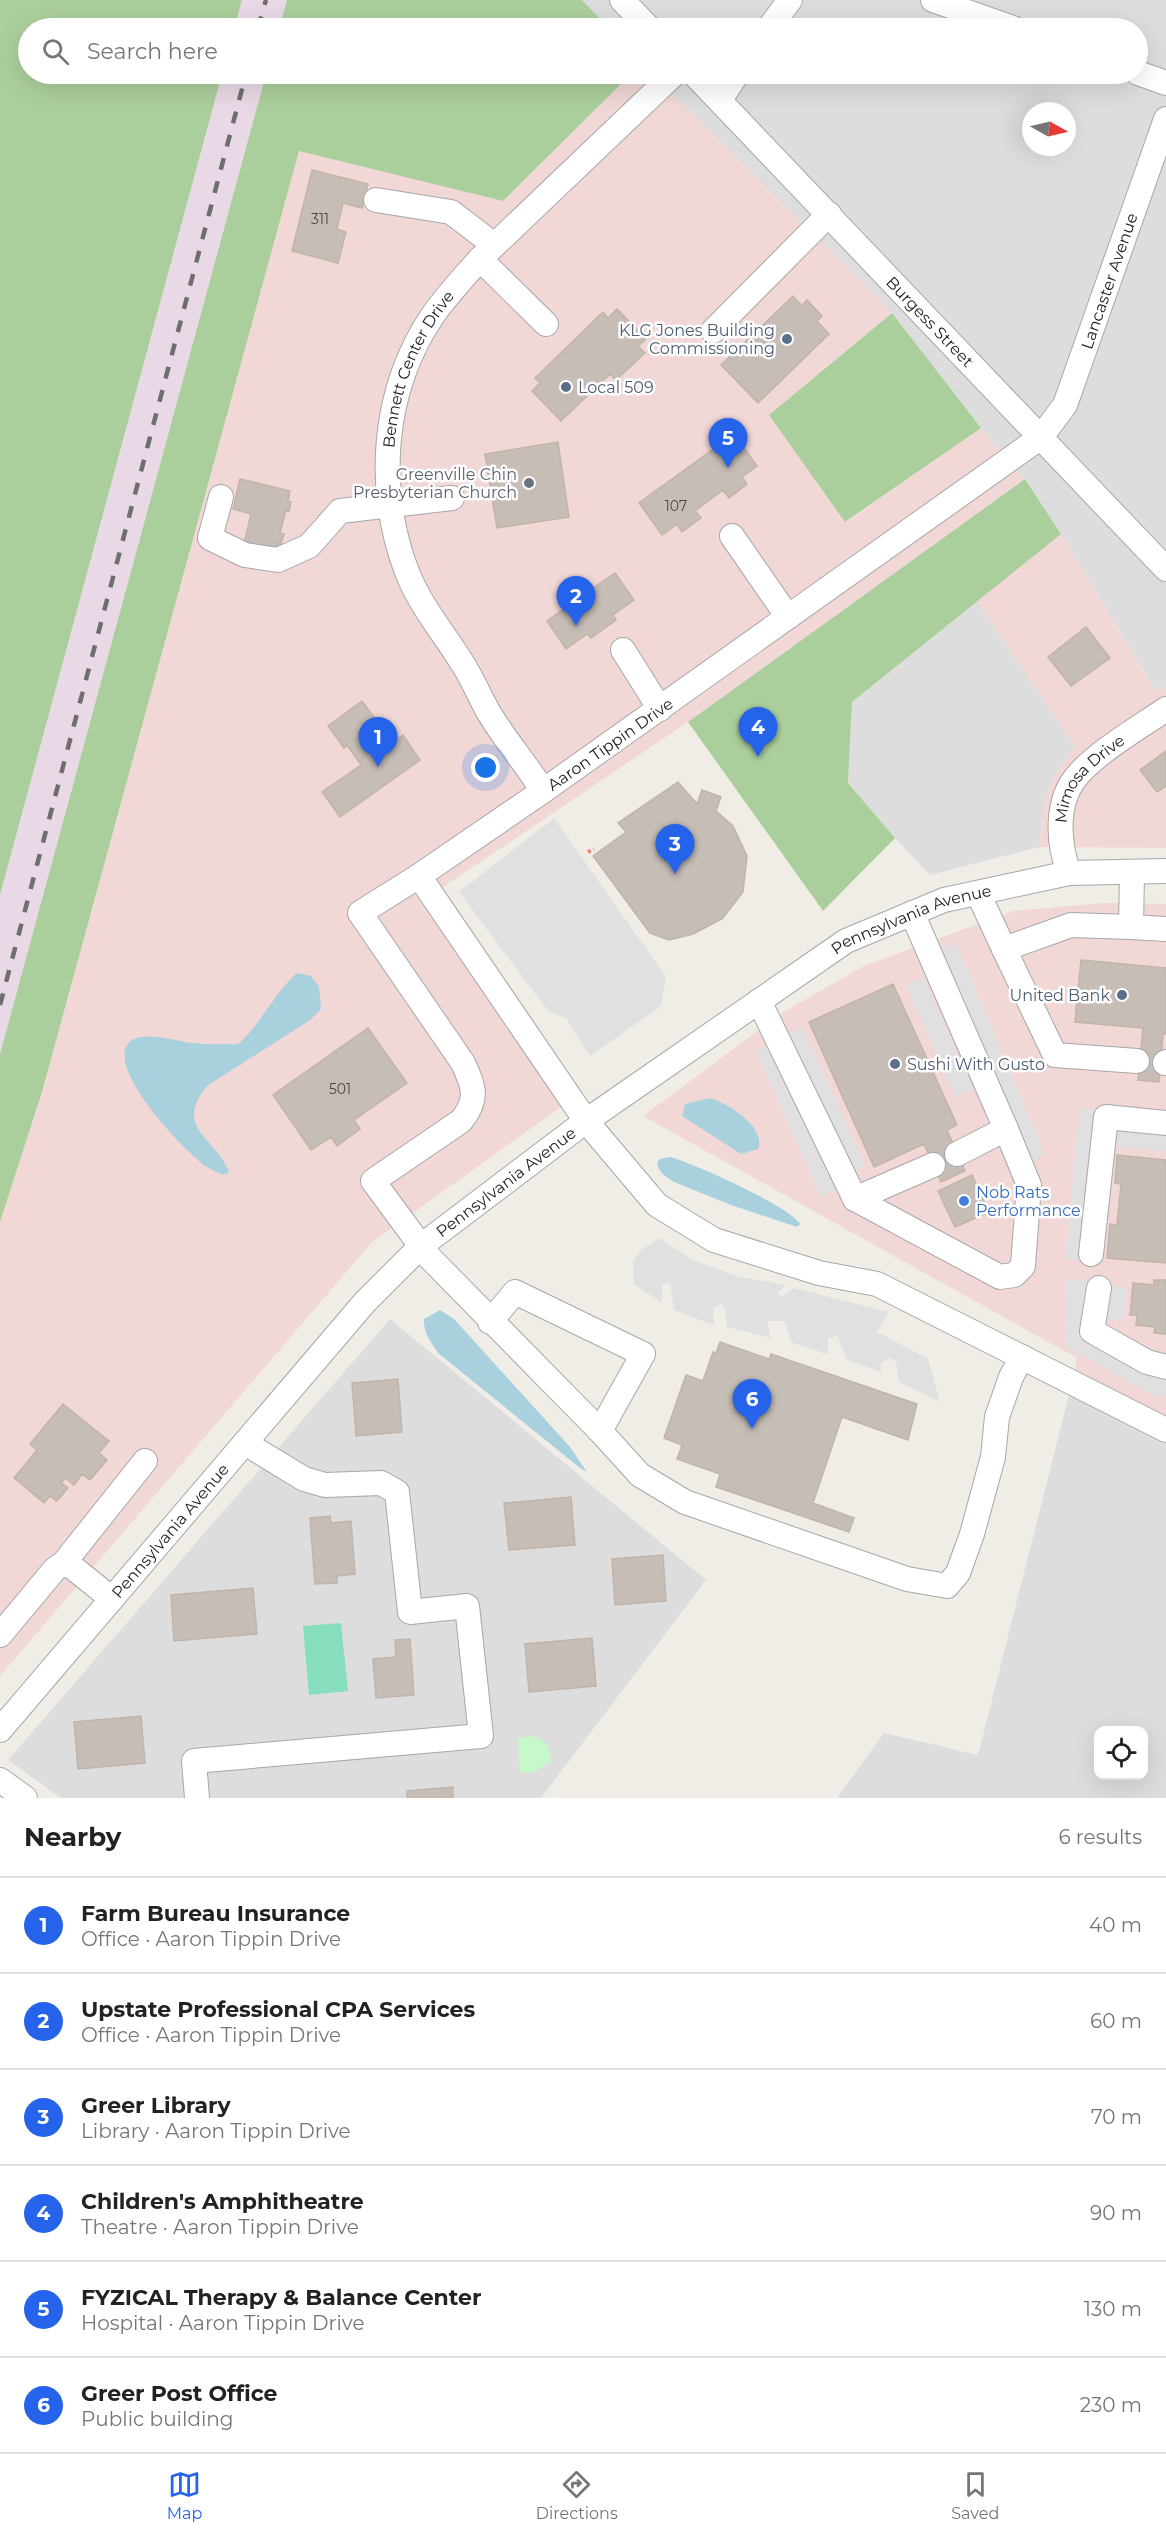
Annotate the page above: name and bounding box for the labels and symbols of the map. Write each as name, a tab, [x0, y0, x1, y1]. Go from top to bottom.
north arrow	[1022, 102, 1076, 156]
house number: 311	[311, 210, 329, 228]
street label: Lancaster Avenue	[1077, 211, 1142, 352]
street label: Burgess Street	[882, 273, 978, 371]
street label: Bennett Center Drive	[379, 287, 458, 448]
place label: KLG Jones Building Commissioning	[619, 321, 775, 358]
marker: KLG Jones Building Commissioning	[780, 332, 794, 346]
place label: Local 509	[578, 378, 654, 397]
marker: Local 509	[559, 380, 573, 394]
pin: 5	[708, 418, 748, 468]
place label: Greenville Chin Presbyterian Church	[353, 465, 517, 502]
marker: Greenville Chin Presbyterian Church	[522, 476, 536, 490]
house number: 107	[665, 497, 687, 515]
pin: 2	[556, 576, 596, 626]
street label: Aaron Tippin Drive	[544, 694, 677, 795]
pin: 4	[738, 708, 777, 757]
pin: 1	[358, 718, 398, 767]
street label: Mimosa Drive	[1051, 731, 1128, 824]
your location	[471, 753, 500, 782]
pin: 3	[656, 824, 694, 874]
street label: Pennsylvania Avenue	[828, 881, 993, 958]
place label: United Bank	[1010, 986, 1110, 1005]
marker: United Bank	[1115, 988, 1129, 1002]
place label: Sushi With Gusto	[907, 1055, 1045, 1074]
marker: Sushi With Gusto	[888, 1057, 902, 1071]
house number: 501	[329, 1080, 351, 1098]
street label: Pennsylvania Avenue	[432, 1123, 580, 1241]
place label: Nob Rats Performance	[976, 1183, 1081, 1220]
marker: Nob Rats Performance	[957, 1194, 971, 1208]
pin: 6	[732, 1380, 771, 1429]
street label: Pennsylvania Avenue	[108, 1460, 233, 1602]

